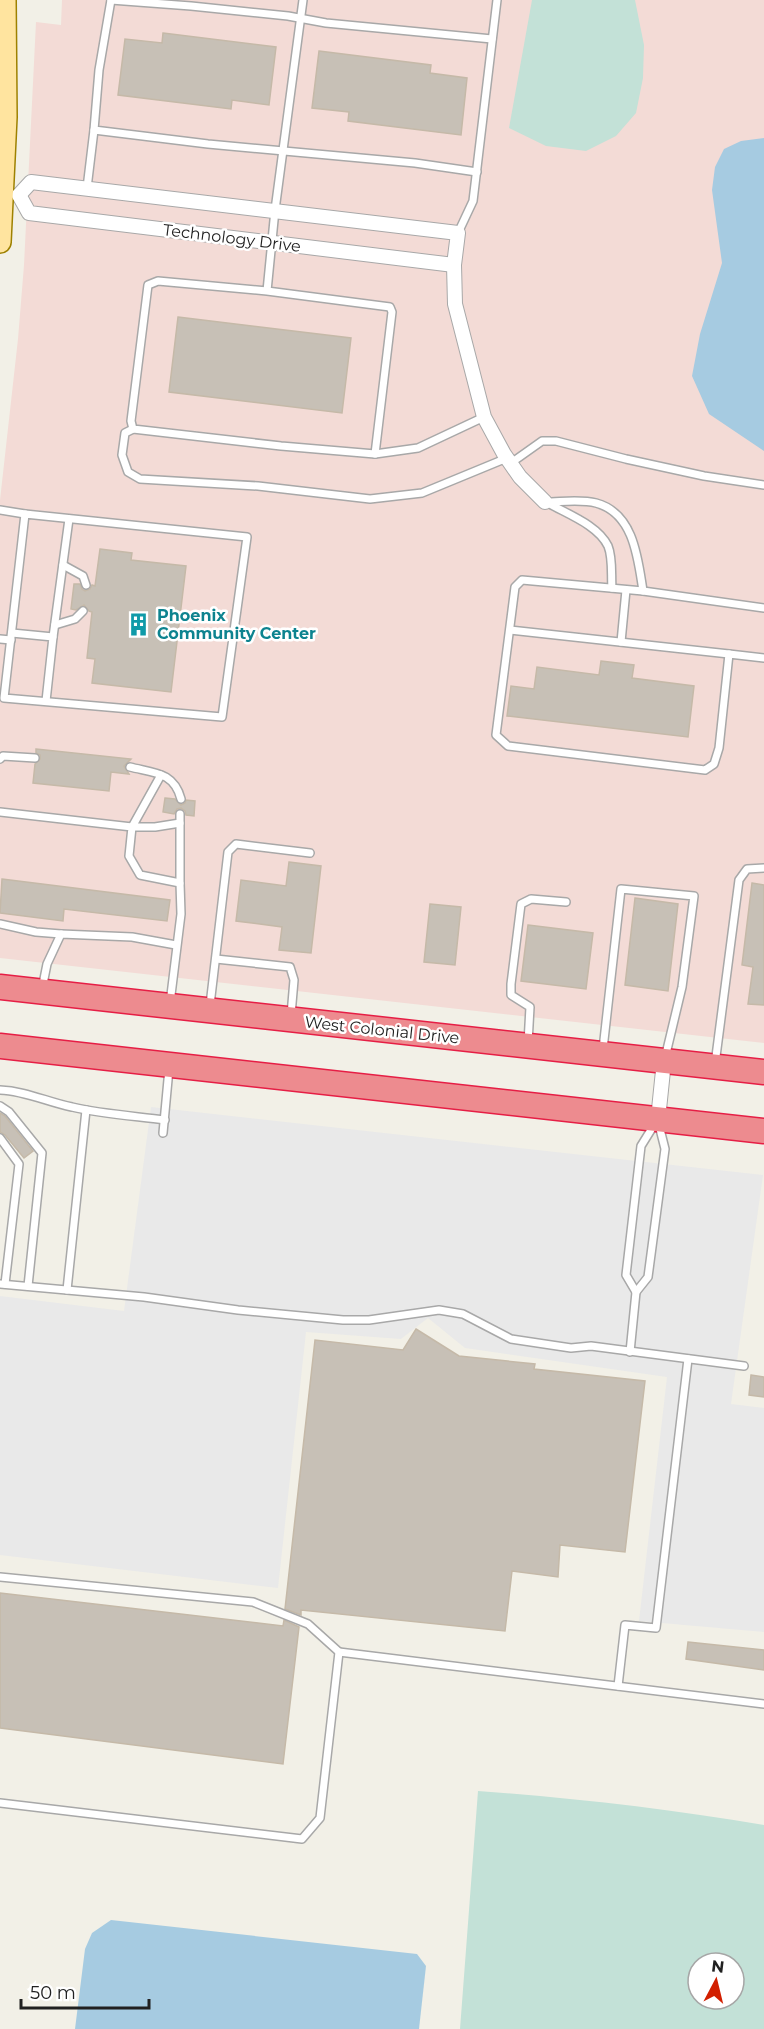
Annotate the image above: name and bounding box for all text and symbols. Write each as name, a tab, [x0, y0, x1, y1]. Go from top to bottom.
street label: Technology Drive	[162, 220, 302, 256]
place label: Phoenix Community Center	[157, 606, 316, 643]
building icon: Phoenix Community Center	[126, 611, 152, 637]
street label: West Colonial Drive	[304, 1012, 460, 1048]
north arrow	[686, 1951, 746, 2011]
text: N	[710, 1956, 725, 1977]
scale bar	[21, 1972, 148, 2010]
text: 50 m	[30, 1982, 76, 2004]

